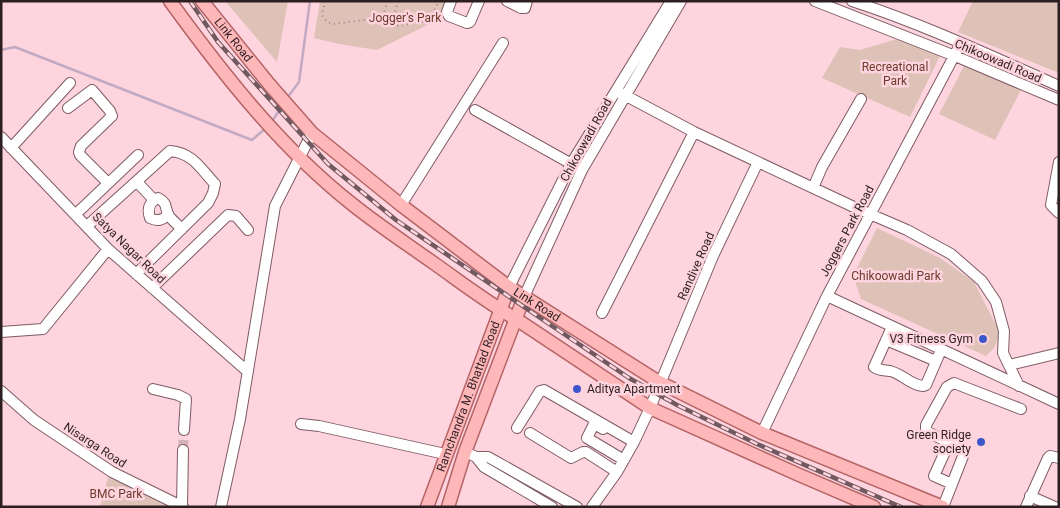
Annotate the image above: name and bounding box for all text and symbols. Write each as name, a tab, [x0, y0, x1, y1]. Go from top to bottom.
park label: Jogger's Park	[369, 11, 442, 25]
street label: Link Road	[211, 15, 255, 65]
street label: Chikoowadi Road	[953, 36, 1043, 86]
park label: Recreational Park	[862, 60, 928, 88]
street label: Chikoowadi Road	[557, 96, 615, 184]
street label: Joggers Park Road	[817, 183, 877, 279]
street label: Satya Nagar Road	[90, 210, 168, 286]
street label: Randive Road	[675, 230, 717, 302]
park label: Chikoowadi Park	[851, 269, 942, 283]
street label: Link Road	[511, 285, 563, 325]
street label: Ramchandra M. Bhattad Road	[434, 319, 503, 474]
place label: V3 Fitness Gym	[889, 332, 973, 346]
marker: V3 Fitness Gym	[977, 333, 989, 345]
place label: Aditya Apartment	[587, 382, 680, 396]
marker: Aditya Apartment	[571, 383, 583, 395]
street label: Nisarga Road	[61, 420, 129, 470]
place label: Green Ridge society	[906, 428, 971, 456]
marker: Green Ridge society	[975, 436, 987, 448]
park label: BMC Park	[90, 487, 143, 501]

